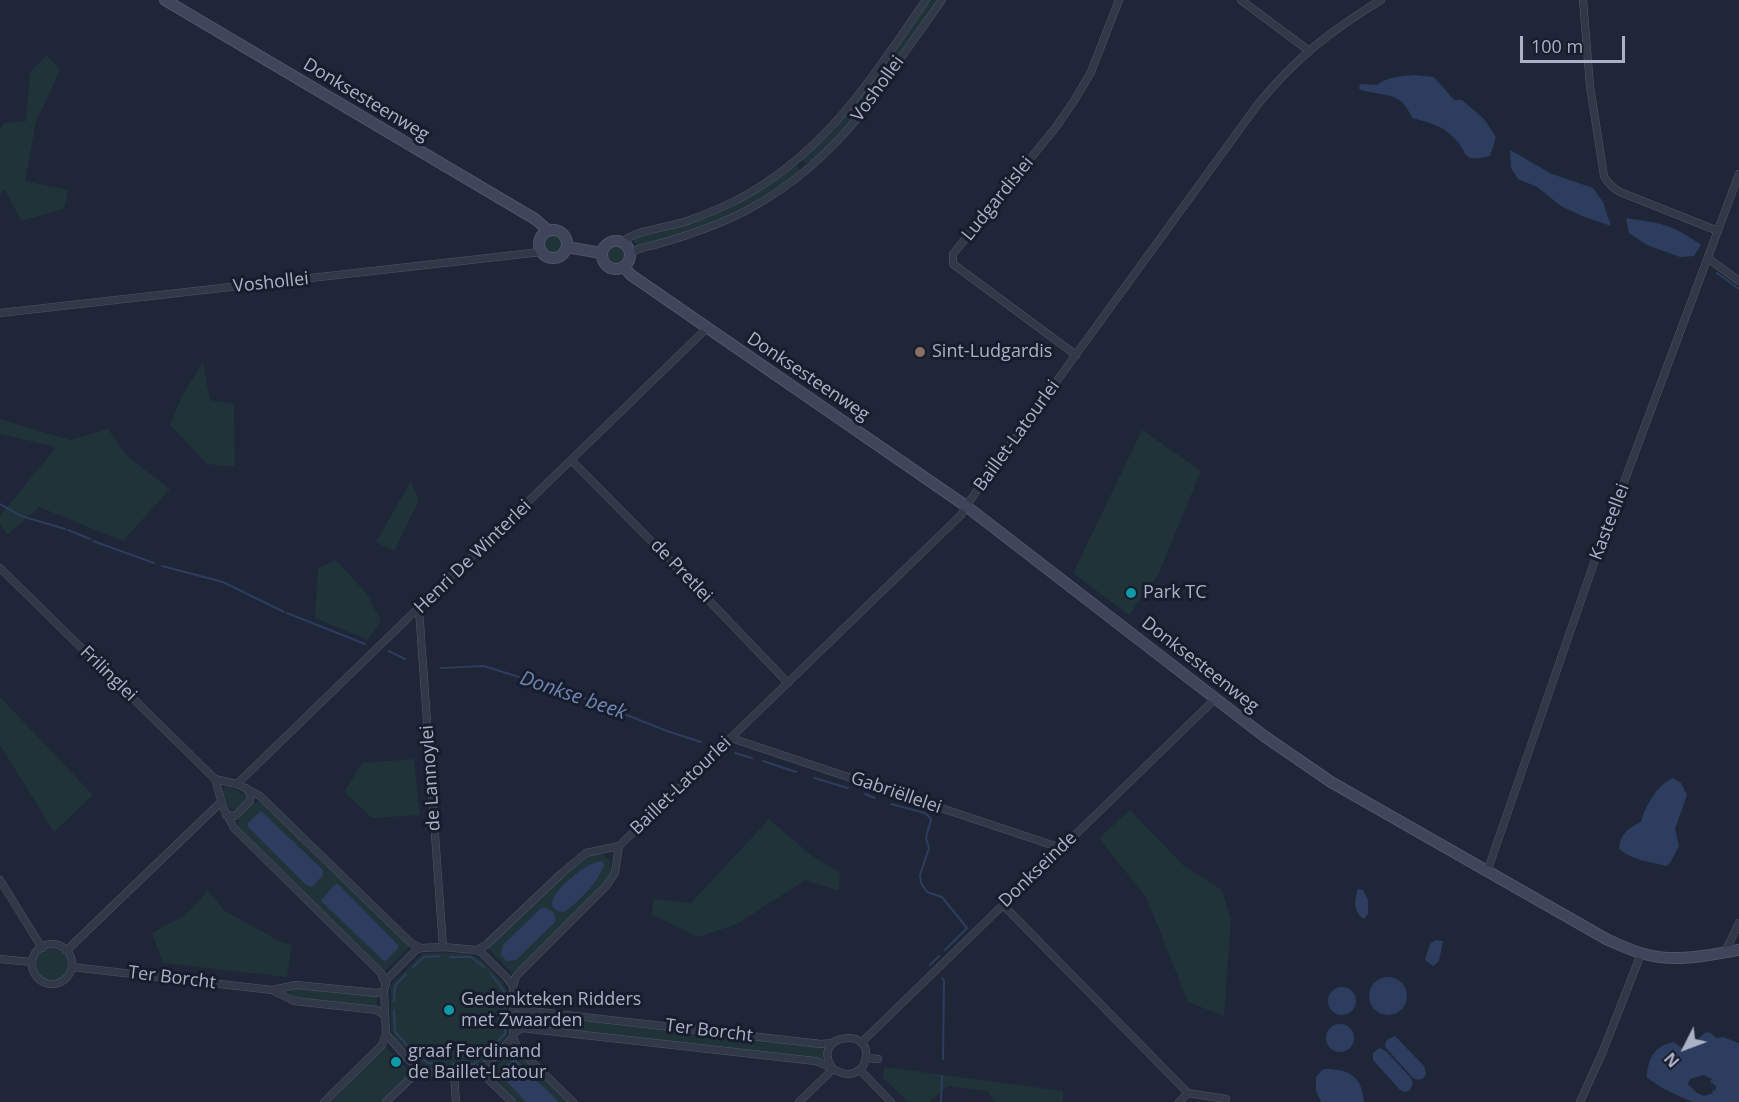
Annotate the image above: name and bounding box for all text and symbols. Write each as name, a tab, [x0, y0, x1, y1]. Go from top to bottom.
scale bar	[1523, 24, 1628, 62]
text: 100 m	[1531, 34, 1583, 58]
street label: Voshollei	[847, 52, 909, 126]
street label: Donksesteenweg	[299, 54, 433, 146]
street label: Ludgardislei	[958, 153, 1038, 245]
street label: Voshollei	[232, 268, 310, 298]
street label: Donksesteenweg	[743, 328, 873, 426]
place label: Sint-Ludgardis	[932, 341, 1052, 363]
marker: Sint-Ludgardis	[913, 345, 927, 359]
street label: Baillet-Latourlei	[970, 376, 1064, 496]
street label: Kasteellei	[1586, 481, 1634, 563]
street label: Henri De Winterlei	[410, 496, 536, 618]
street label: de Pretlei	[646, 535, 716, 607]
place label: Park TC	[1143, 582, 1207, 604]
marker: Park TC	[1124, 586, 1138, 600]
street label: Donksesteenweg	[1137, 612, 1263, 718]
street label: Frilinglei	[75, 642, 141, 706]
water label: Donkse beek	[517, 667, 629, 725]
street label: de Lannoylei	[417, 724, 445, 832]
street label: Baillet-Latourlei	[626, 732, 736, 840]
street label: Gabriëllelei	[848, 767, 944, 819]
street label: Donkseinde	[995, 828, 1081, 912]
street label: Ter Borcht	[127, 962, 217, 994]
place label: Gedenkteken Ridders met Zwaarden	[461, 989, 641, 1032]
marker: Gedenkteken Ridders met Zwaarden	[442, 1003, 456, 1017]
street label: Ter Borcht	[664, 1015, 754, 1047]
north arrow	[1655, 1018, 1715, 1078]
place label: graaf Ferdinand de Baillet-Latour	[408, 1041, 546, 1084]
text: N	[1659, 1048, 1684, 1072]
marker: graaf Ferdinand de Baillet-Latour	[389, 1055, 403, 1069]

